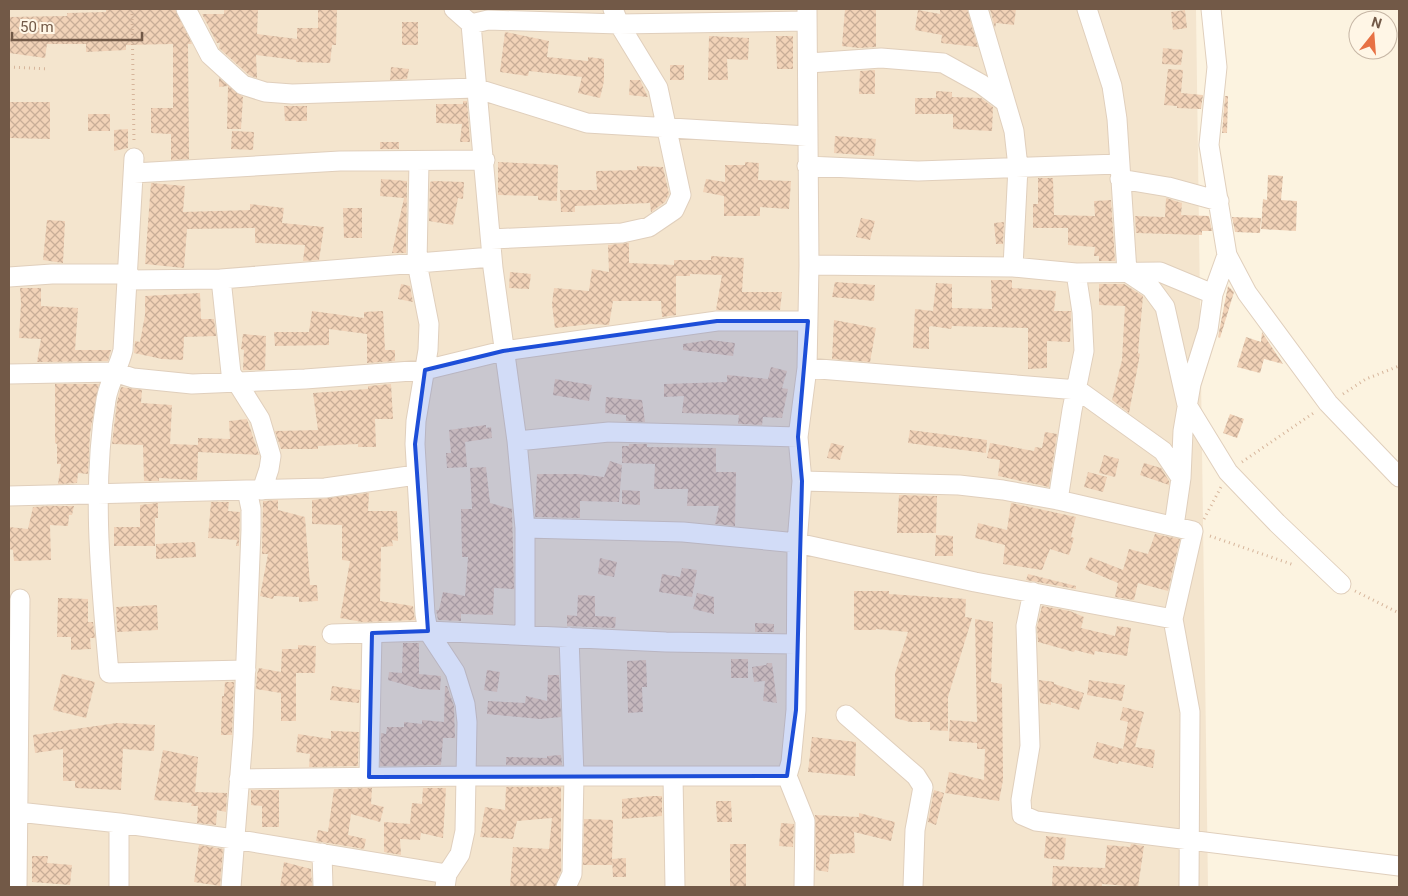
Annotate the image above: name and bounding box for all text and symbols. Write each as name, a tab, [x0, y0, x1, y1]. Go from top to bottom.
scale bar	[12, 10, 142, 42]
north arrow	[1348, 10, 1398, 60]
text: N	[1370, 13, 1384, 32]
text: 50 m	[20, 18, 54, 36]

